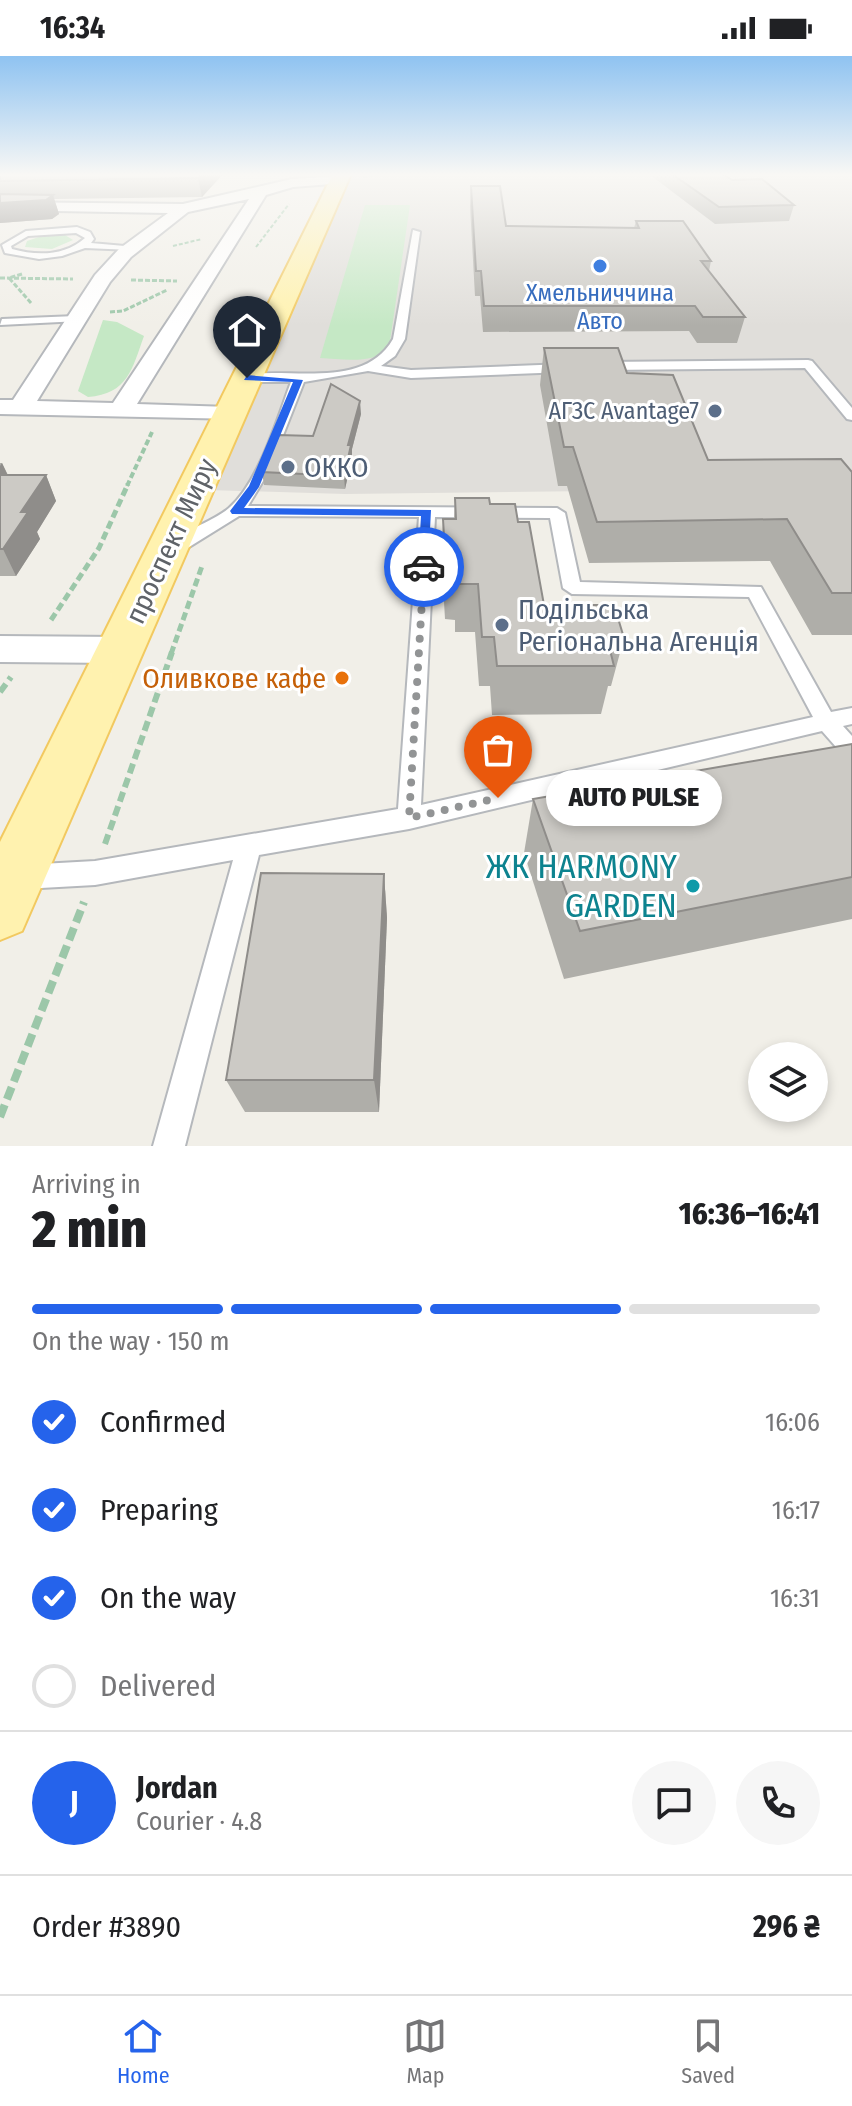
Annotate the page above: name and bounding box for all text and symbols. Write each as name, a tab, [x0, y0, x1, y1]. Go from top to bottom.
text: 16:34	[40, 10, 105, 46]
marker: Хмельниччина Авто	[591, 257, 609, 275]
place label: Хмельниччина Авто	[526, 279, 674, 335]
pin	[213, 296, 281, 378]
icon: home	[225, 308, 269, 352]
place label: АГЗС Avantage7	[548, 397, 699, 425]
marker: АГЗС Avantage7	[706, 402, 724, 420]
place label: ОККО	[304, 451, 369, 484]
street label: проспект Миру	[118, 453, 224, 629]
marker: ОККО	[279, 458, 297, 476]
courier	[384, 527, 464, 607]
icon: car	[402, 545, 446, 589]
place label: Подільська Регіональна Агенція	[518, 593, 759, 658]
marker: Подільська Регіональна Агенція	[493, 616, 511, 634]
place label: Оливкове кафе	[142, 662, 326, 695]
marker: Оливкове кафе	[333, 669, 351, 687]
pin	[464, 716, 532, 798]
icon: bag	[476, 728, 520, 772]
callout: AUTO PULSE	[546, 770, 722, 826]
text: AUTO PULSE	[569, 782, 699, 813]
place label: ЖК HARMONY GARDEN	[486, 846, 677, 926]
marker: ЖК HARMONY GARDEN	[684, 877, 702, 895]
map controls	[748, 1042, 828, 1122]
button: layers	[748, 1042, 828, 1122]
text: Arriving in	[32, 1169, 141, 1200]
text: 16:36–16:41	[679, 1196, 820, 1232]
text: 2 min	[32, 1198, 147, 1261]
text: On the way · 150 m	[32, 1326, 229, 1357]
icon: check	[32, 1400, 76, 1444]
text: Confirmed	[100, 1404, 226, 1440]
text: 16:06	[765, 1407, 820, 1438]
icon: check	[32, 1488, 76, 1532]
text: Preparing	[100, 1492, 218, 1528]
text: 16:17	[772, 1495, 820, 1526]
icon: check	[32, 1576, 76, 1620]
text: On the way	[100, 1580, 236, 1616]
text: 16:31	[770, 1583, 820, 1614]
text: Delivered	[100, 1668, 216, 1704]
button: chat	[632, 1761, 716, 1845]
button: phone	[736, 1761, 820, 1845]
text: Jordan	[136, 1770, 218, 1806]
text: J	[70, 1785, 78, 1821]
text: Courier · 4.8	[136, 1806, 262, 1837]
text: Order #3890	[32, 1909, 181, 1945]
text: 296 ₴	[753, 1909, 820, 1945]
tab: Home	[117, 2014, 170, 2089]
tab: Map	[403, 2014, 447, 2089]
tab: Saved	[681, 2014, 735, 2089]

